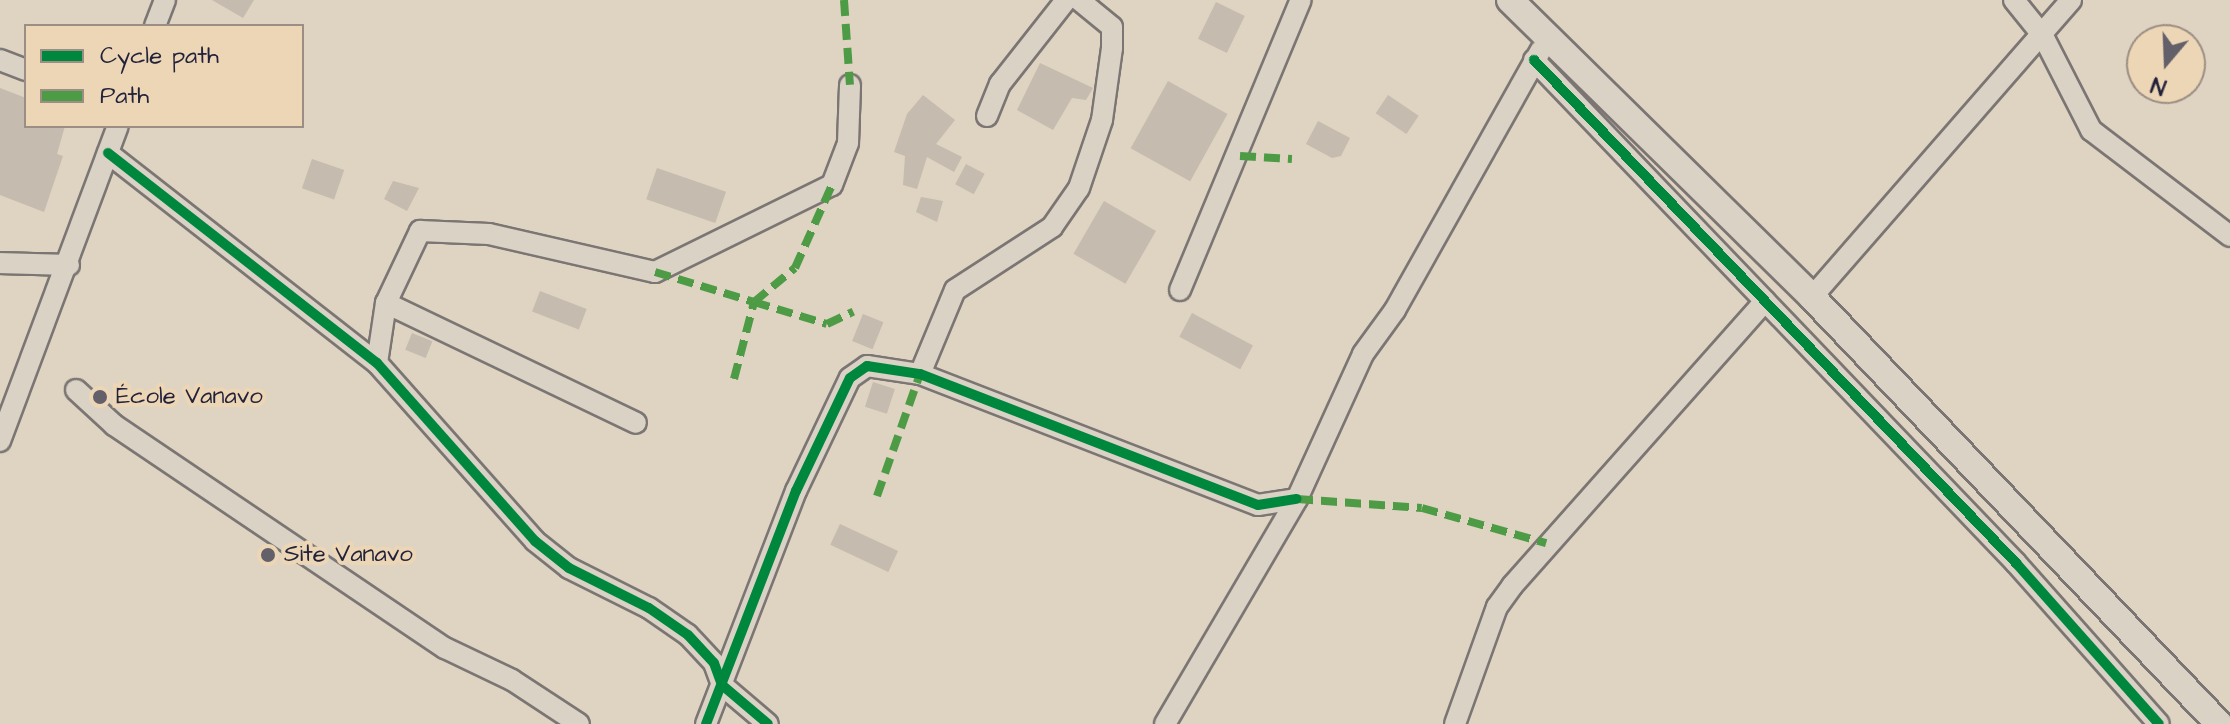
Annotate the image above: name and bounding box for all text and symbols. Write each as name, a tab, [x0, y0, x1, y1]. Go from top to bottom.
legend	[24, 24, 304, 128]
north arrow	[2126, 24, 2206, 104]
text: Cycle path	[100, 39, 219, 73]
text: N	[2147, 68, 2170, 102]
text: Path	[100, 79, 149, 113]
place label: École Vanavo	[116, 383, 263, 411]
marker: École Vanavo	[91, 388, 109, 406]
place label: Site Vanavo	[284, 541, 413, 569]
marker: Site Vanavo	[259, 546, 277, 564]

